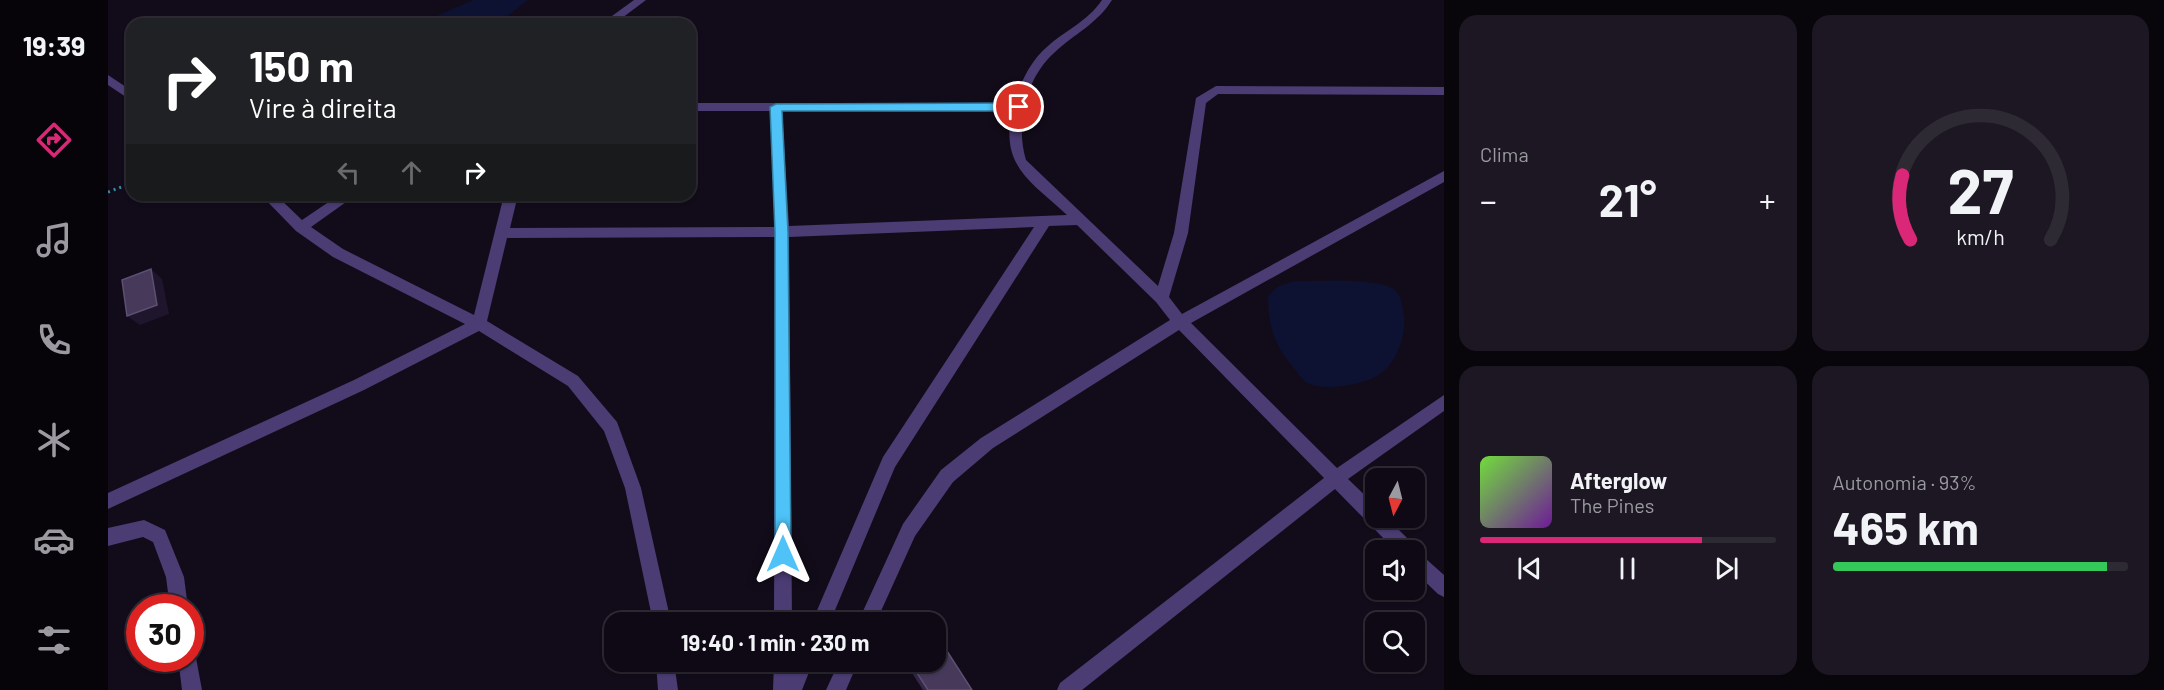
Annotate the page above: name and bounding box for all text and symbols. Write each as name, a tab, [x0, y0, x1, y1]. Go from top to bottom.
text: 19:39	[23, 29, 85, 61]
text: 150 m	[249, 40, 354, 90]
icon: right	[150, 42, 228, 120]
pin	[993, 81, 1044, 132]
icon: arrive	[1002, 90, 1035, 123]
text: Vire à direita	[249, 91, 397, 123]
icon: directions	[33, 119, 75, 161]
text: Clima	[1480, 142, 1529, 166]
text: 27	[1947, 152, 2013, 226]
icon: left	[332, 156, 365, 189]
icon: ahead	[395, 156, 428, 189]
icon: right	[458, 156, 491, 189]
text: 21°	[1599, 172, 1657, 226]
text: −	[1480, 180, 1497, 220]
text: +	[1759, 180, 1776, 220]
icon: music	[33, 219, 75, 261]
text: km/h	[1956, 224, 2005, 249]
icon: phone	[33, 319, 75, 361]
icon: climate	[33, 419, 75, 461]
text: Afterglow	[1570, 467, 1667, 493]
north arrow	[1365, 468, 1425, 528]
map controls	[1365, 468, 1425, 672]
text: Autonomia · 93%	[1833, 470, 1977, 494]
text: The Pines	[1570, 493, 1654, 517]
text: 465 km	[1833, 500, 1979, 554]
icon: car	[33, 519, 75, 561]
position arrow	[751, 522, 815, 586]
button: sound	[1365, 540, 1425, 600]
icon: previous	[1513, 552, 1546, 585]
icon: pause	[1611, 552, 1644, 585]
icon: next	[1710, 552, 1743, 585]
speed limit sign: 30	[126, 594, 204, 672]
button: search	[1365, 612, 1425, 672]
icon: filters	[33, 619, 75, 661]
text: 19:40 · 1 min · 230 m	[681, 629, 869, 655]

